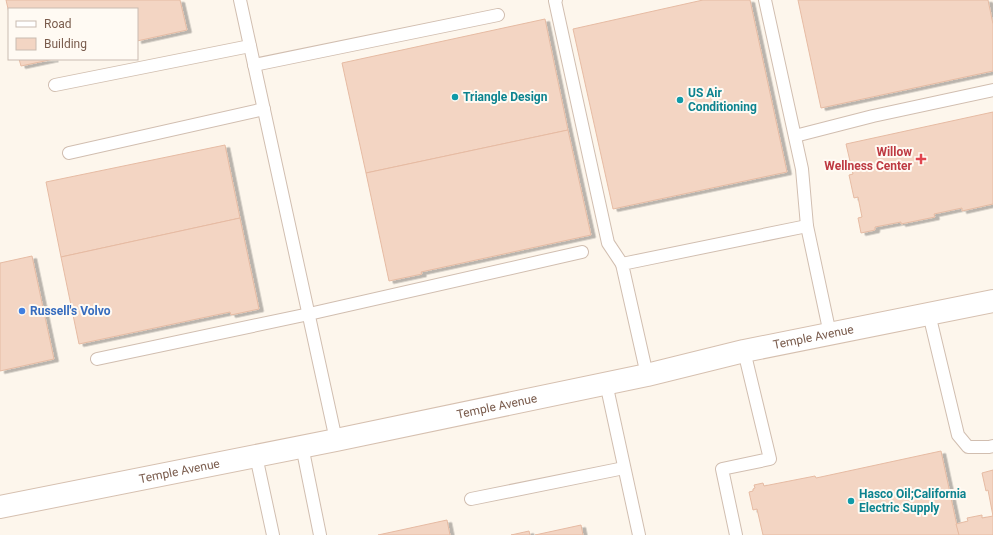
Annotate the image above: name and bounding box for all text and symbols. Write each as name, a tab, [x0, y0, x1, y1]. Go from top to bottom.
legend	[8, 8, 138, 60]
text: Road	[44, 17, 72, 31]
text: Building	[44, 37, 87, 51]
place label: US Air Conditioning	[688, 86, 757, 114]
place label: Triangle Design	[463, 90, 548, 104]
marker: Triangle Design	[450, 92, 460, 102]
marker: US Air Conditioning	[675, 95, 685, 105]
place label: Willow Wellness Center	[824, 145, 913, 173]
marker: Willow Wellness Center	[915, 153, 927, 165]
place label: Russell's Volvo	[30, 304, 111, 318]
marker: Russell's Volvo	[17, 306, 27, 316]
street label: Temple Avenue	[772, 322, 855, 352]
street label: Temple Avenue	[455, 391, 538, 422]
street label: Temple Avenue	[138, 456, 221, 486]
place label: Hasco Oil;California Electric Supply	[859, 487, 967, 515]
marker: Hasco Oil;California Electric Supply	[846, 496, 856, 506]

